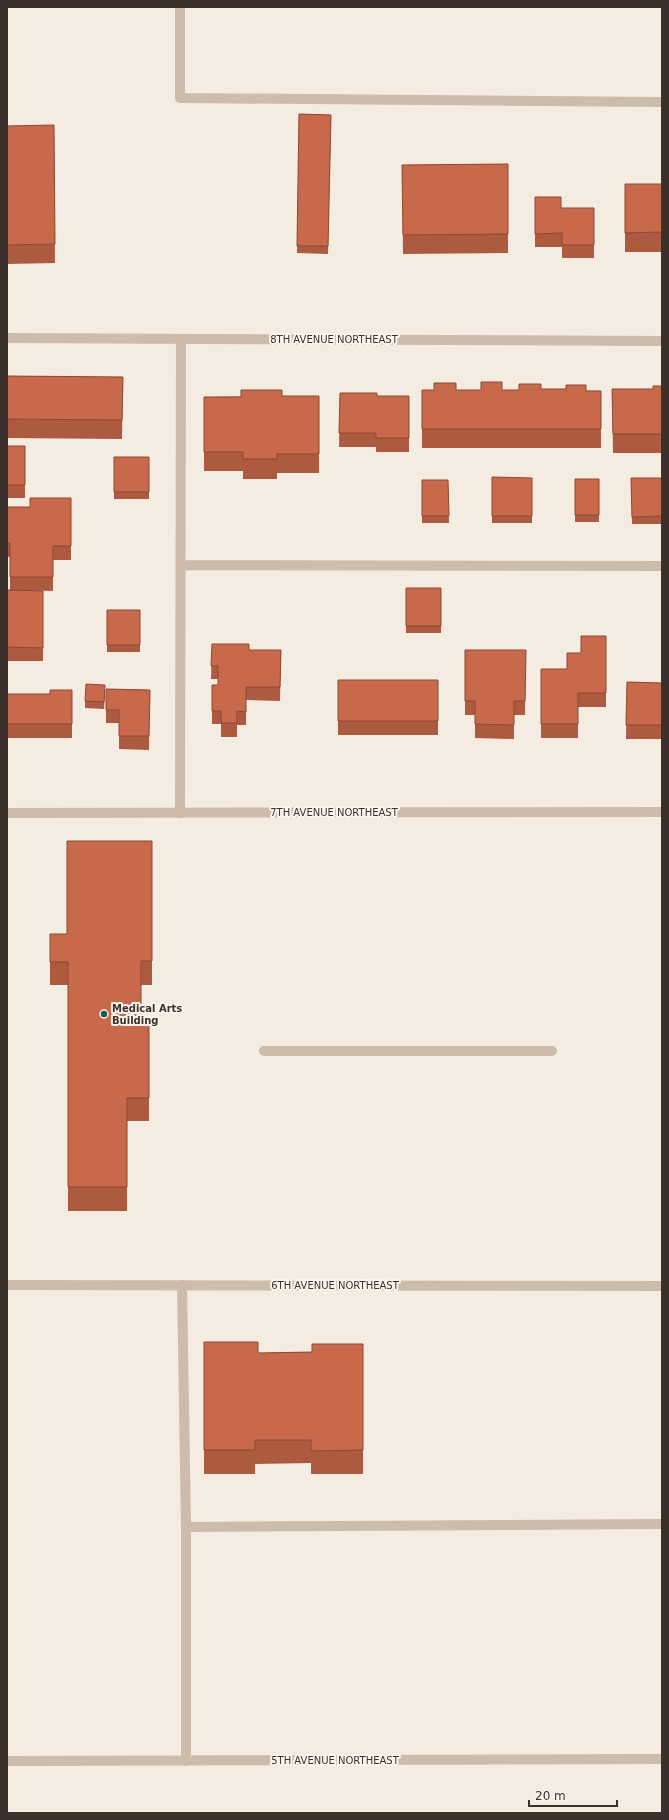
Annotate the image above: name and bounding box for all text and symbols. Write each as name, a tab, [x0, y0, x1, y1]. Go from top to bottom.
street label: 8TH AVENUE NORTHEAST	[270, 334, 399, 345]
street label: 7TH AVENUE NORTHEAST	[270, 807, 399, 818]
place label: Medical Arts Building	[112, 1003, 182, 1026]
marker: Medical Arts Building	[99, 1009, 109, 1019]
street label: 6TH AVENUE NORTHEAST	[271, 1280, 400, 1291]
street label: 5TH AVENUE NORTHEAST	[271, 1755, 400, 1766]
scale bar	[529, 1782, 617, 1808]
text: 20 m	[535, 1789, 566, 1803]

